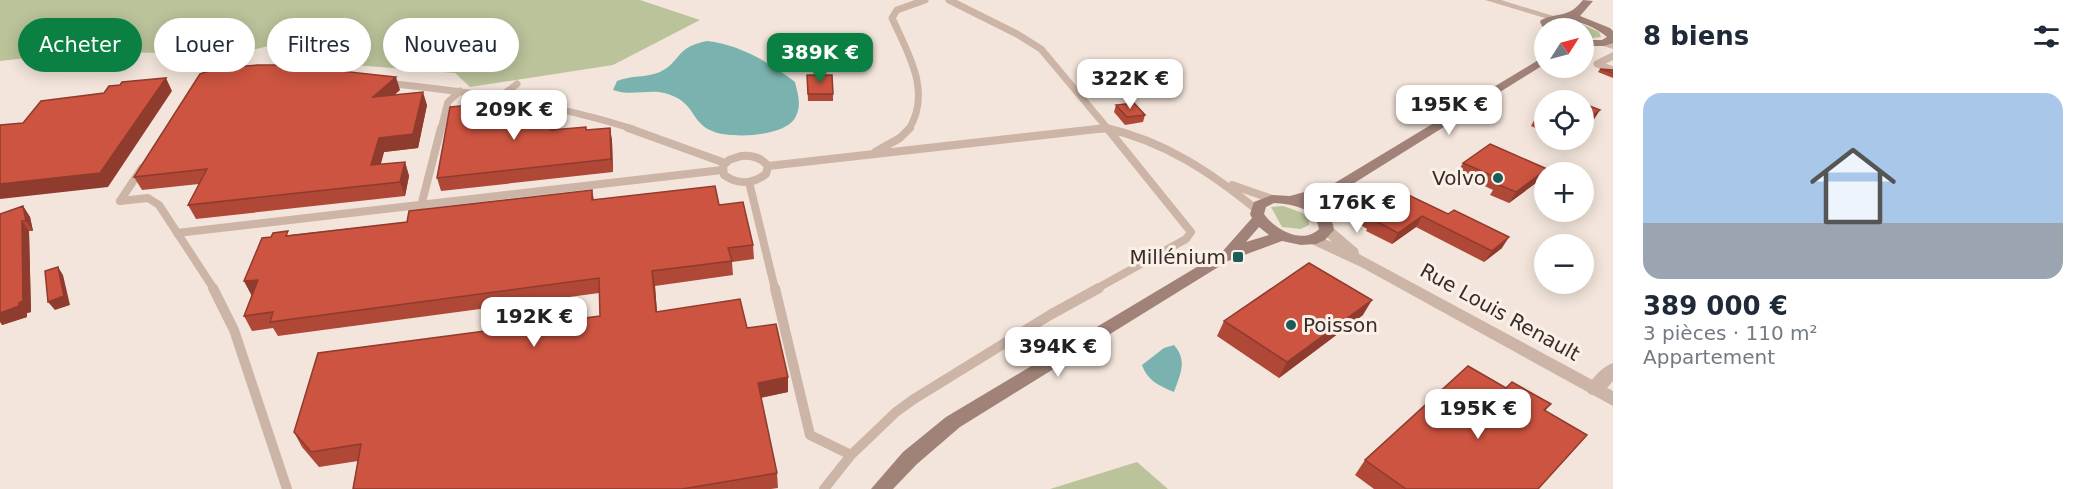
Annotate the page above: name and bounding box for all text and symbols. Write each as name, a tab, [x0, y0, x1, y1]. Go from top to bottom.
chip: Acheter	[18, 18, 142, 72]
chip: Louer	[154, 18, 255, 72]
chip: Filtres	[267, 18, 371, 72]
chip: Nouveau	[383, 18, 519, 72]
north arrow	[1534, 18, 1594, 78]
map controls	[1534, 18, 1594, 294]
icon: filters	[2030, 20, 2063, 53]
text: 8 biens	[1643, 21, 1749, 51]
pin: 389K €	[771, 33, 869, 84]
text: 389K €	[781, 40, 859, 64]
pin: 322K €	[1081, 59, 1179, 110]
text: 322K €	[1091, 66, 1169, 90]
pin: 195K €	[1400, 85, 1498, 136]
pin: 209K €	[465, 90, 563, 141]
button: locate	[1534, 90, 1594, 150]
text: 195K €	[1410, 92, 1488, 116]
text: 209K €	[475, 97, 553, 121]
icon: home	[1799, 132, 1907, 240]
button: +	[1534, 162, 1594, 222]
place label: Volvo	[1432, 166, 1486, 190]
marker: Volvo	[1491, 171, 1505, 185]
pin: 176K €	[1308, 183, 1406, 234]
text: 176K €	[1318, 190, 1396, 214]
button: −	[1534, 234, 1594, 294]
place label: Millénium	[1129, 245, 1226, 269]
marker: Millénium	[1231, 250, 1245, 264]
street label: Rue Louis Renault	[1416, 258, 1584, 366]
text: 389 000 €	[1643, 291, 1788, 321]
pin: 192K €	[485, 297, 583, 348]
text: 192K €	[495, 304, 573, 328]
place label: Poisson	[1303, 313, 1378, 337]
marker: Poisson	[1284, 318, 1298, 332]
text: 3 pièces · 110 m²	[1643, 321, 1817, 345]
pin: 394K €	[1009, 327, 1107, 378]
text: 394K €	[1019, 334, 1097, 358]
text: Appartement	[1643, 345, 1775, 369]
pin: 195K €	[1429, 389, 1527, 440]
text: 195K €	[1439, 396, 1517, 420]

